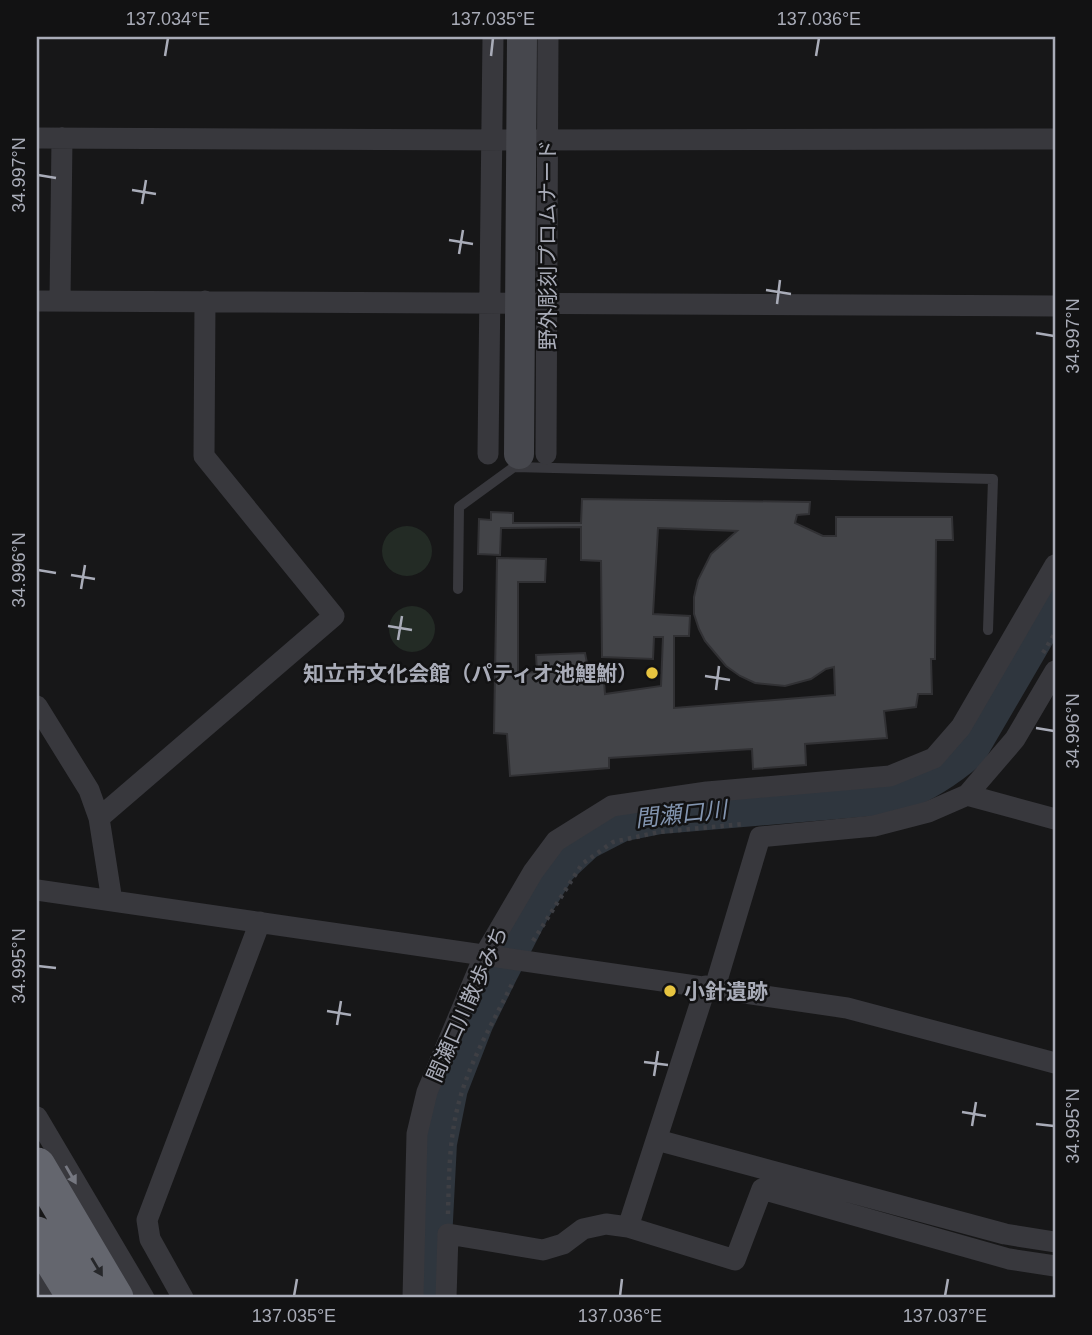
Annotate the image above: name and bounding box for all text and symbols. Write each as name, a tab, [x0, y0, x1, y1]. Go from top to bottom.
text: 137.034°E	[126, 9, 210, 29]
text: 137.035°E	[451, 9, 535, 29]
text: 137.036°E	[777, 9, 861, 29]
text: 34.997°N	[9, 137, 29, 213]
street label: 野外彫刻プロムナード	[536, 140, 559, 350]
text: 34.997°N	[1063, 298, 1083, 374]
text: 34.996°N	[9, 532, 29, 608]
place label: 知立市文化会館（パティオ池鯉鮒）	[303, 662, 638, 685]
marker: 知立市文化会館（パティオ池鯉鮒）	[644, 665, 660, 681]
text: 34.996°N	[1063, 693, 1083, 769]
water label: 間瀬口川	[634, 796, 731, 832]
street label: 間瀬口川散歩みち	[422, 923, 512, 1085]
text: 34.995°N	[9, 928, 29, 1004]
place label: 小針遺跡	[684, 980, 768, 1003]
marker: 小針遺跡	[662, 983, 678, 999]
text: 34.995°N	[1063, 1088, 1083, 1164]
one-way arrow	[65, 1166, 78, 1185]
one-way arrow	[90, 1257, 103, 1276]
text: 137.035°E	[252, 1306, 336, 1326]
text: 137.036°E	[578, 1306, 662, 1326]
text: 137.037°E	[903, 1306, 987, 1326]

